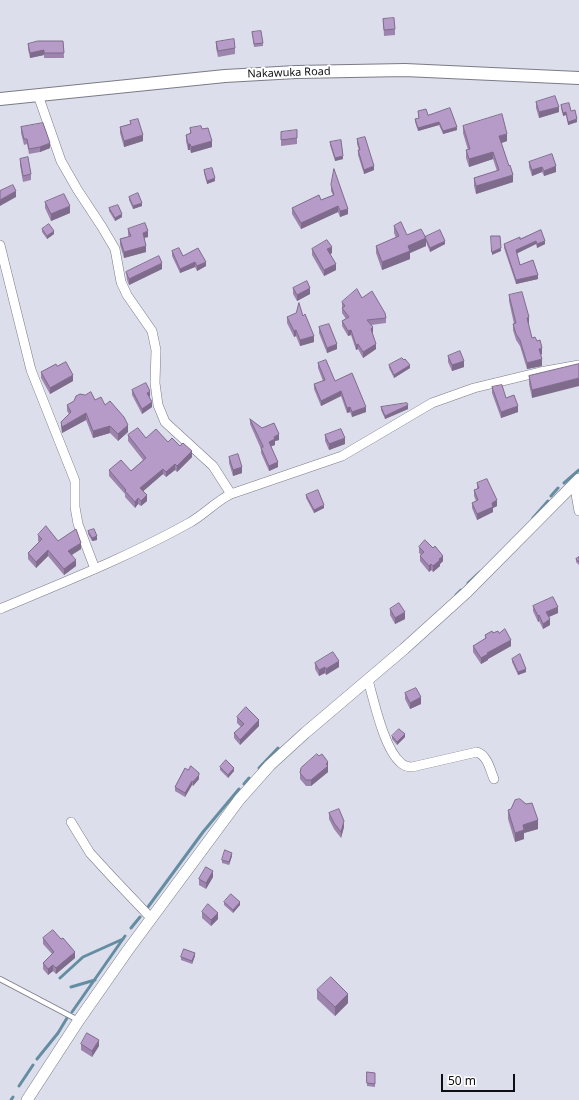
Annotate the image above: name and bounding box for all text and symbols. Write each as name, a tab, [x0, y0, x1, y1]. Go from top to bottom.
street label: Nakawuka Road	[247, 65, 331, 81]
scale bar	[443, 1066, 517, 1092]
text: 50 m	[448, 1072, 476, 1089]

